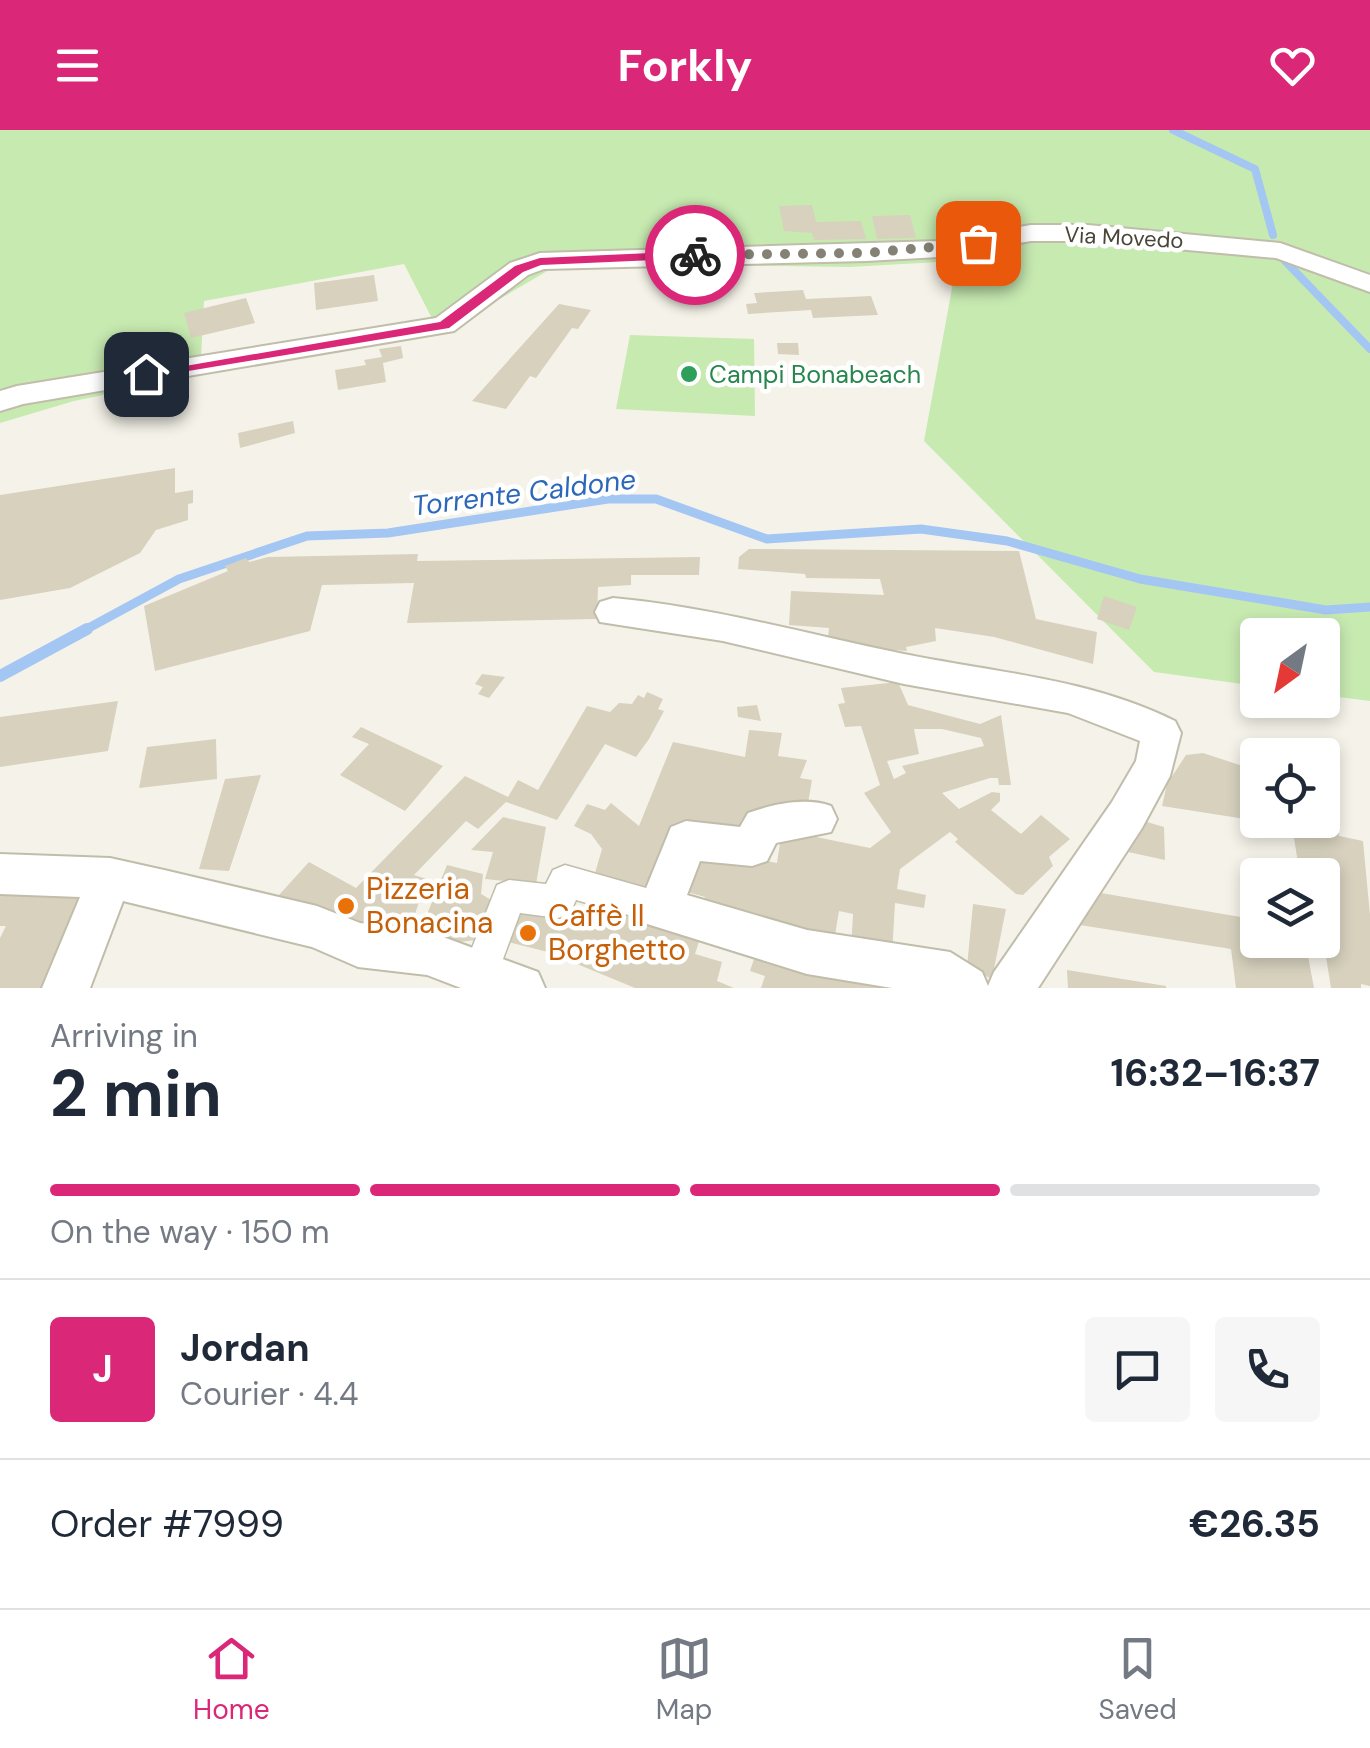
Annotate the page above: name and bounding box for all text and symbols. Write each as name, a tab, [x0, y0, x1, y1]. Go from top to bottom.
text: Forkly	[618, 36, 752, 95]
icon: menu	[50, 38, 105, 93]
icon: heart	[1265, 38, 1320, 93]
pin	[936, 201, 1021, 286]
courier	[645, 205, 745, 305]
icon: bag	[951, 216, 1006, 271]
street label: Via Movedo	[1064, 220, 1184, 255]
icon: bike	[668, 228, 723, 283]
pin	[104, 332, 189, 417]
icon: home	[119, 347, 174, 402]
place label: Campi Bonabeach	[709, 358, 921, 391]
marker: Campi Bonabeach	[678, 363, 700, 385]
water label: Torrente Caldone	[410, 460, 638, 525]
north arrow	[1240, 618, 1340, 718]
map controls	[1240, 618, 1340, 958]
button: locate	[1240, 738, 1340, 838]
button: layers	[1240, 858, 1340, 958]
place label: Pizzeria Bonacina	[366, 869, 493, 942]
marker: Pizzeria Bonacina	[335, 895, 357, 917]
place label: Caffè Il Borghetto	[548, 896, 686, 969]
marker: Caffè Il Borghetto	[517, 922, 539, 944]
text: Arriving in	[50, 1015, 198, 1057]
text: 16:32–16:37	[1111, 1048, 1320, 1098]
text: 2 min	[50, 1052, 222, 1136]
text: On the way · 150 m	[50, 1211, 330, 1253]
button: chat	[1085, 1317, 1190, 1422]
button: phone	[1215, 1317, 1320, 1422]
text: Jordan	[180, 1323, 310, 1373]
text: J	[92, 1344, 113, 1394]
text: Courier · 4.4	[180, 1373, 358, 1415]
text: Order #7999	[50, 1499, 284, 1549]
text: €26.35	[1189, 1499, 1320, 1549]
tab: Home	[193, 1631, 270, 1728]
tab: Map	[656, 1631, 712, 1728]
tab: Saved	[1098, 1631, 1177, 1728]

